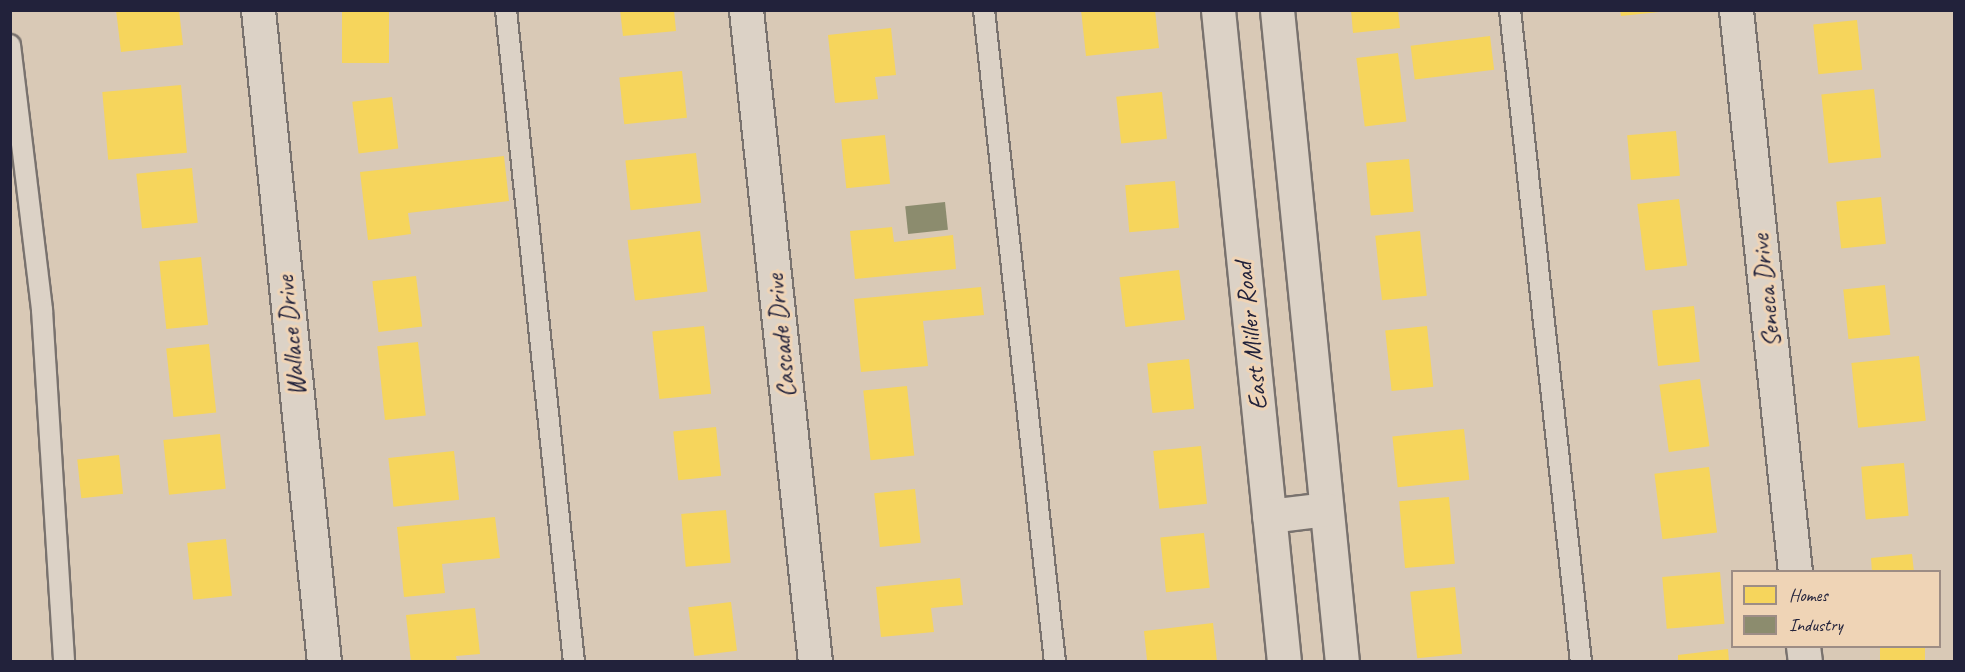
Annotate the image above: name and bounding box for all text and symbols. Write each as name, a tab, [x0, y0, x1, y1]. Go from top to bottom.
street label: Seneca Drive	[1745, 233, 1787, 349]
street label: East Miller Road	[1228, 260, 1274, 412]
street label: Cascade Drive	[759, 273, 803, 399]
street label: Wallace Drive	[269, 274, 313, 398]
legend	[1731, 570, 1941, 648]
text: Homes	[1789, 584, 1828, 606]
text: Industry	[1789, 614, 1843, 636]

